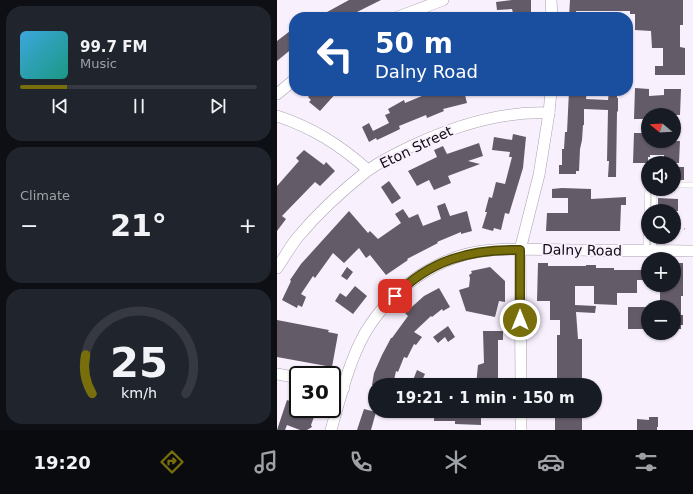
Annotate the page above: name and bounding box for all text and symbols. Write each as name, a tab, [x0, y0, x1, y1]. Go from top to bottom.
text: 50 m	[375, 27, 453, 60]
icon: left	[309, 28, 361, 80]
text: 99.7 FM	[80, 38, 147, 56]
text: Music	[80, 56, 117, 71]
text: Dalny Road	[375, 61, 478, 82]
icon: previous	[49, 95, 71, 117]
icon: pause	[128, 95, 150, 117]
icon: next	[207, 95, 229, 117]
north arrow	[641, 108, 681, 148]
map controls	[641, 108, 681, 340]
street label: Eton Street	[377, 122, 455, 171]
button: sound	[641, 156, 681, 196]
text: Climate	[20, 188, 70, 203]
button: search	[641, 204, 681, 244]
text: 21°	[110, 208, 167, 243]
text: −	[20, 213, 38, 238]
text: +	[239, 213, 257, 238]
street label: Dalny Road	[542, 241, 622, 259]
button: +	[641, 252, 681, 292]
pin	[378, 279, 412, 313]
icon: arrive	[384, 285, 406, 307]
position arrow	[499, 299, 541, 341]
button: −	[641, 300, 681, 340]
text: 25	[110, 338, 167, 387]
speed limit sign: 30	[289, 366, 341, 418]
text: km/h	[120, 385, 157, 401]
text: 19:21 · 1 min · 150 m	[395, 389, 575, 407]
icon: directions	[158, 448, 186, 476]
icon: music	[252, 448, 280, 476]
icon: phone	[347, 448, 375, 476]
icon: climate	[442, 448, 470, 476]
icon: car	[537, 448, 565, 476]
icon: filters	[632, 448, 660, 476]
text: 19:20	[33, 452, 91, 473]

